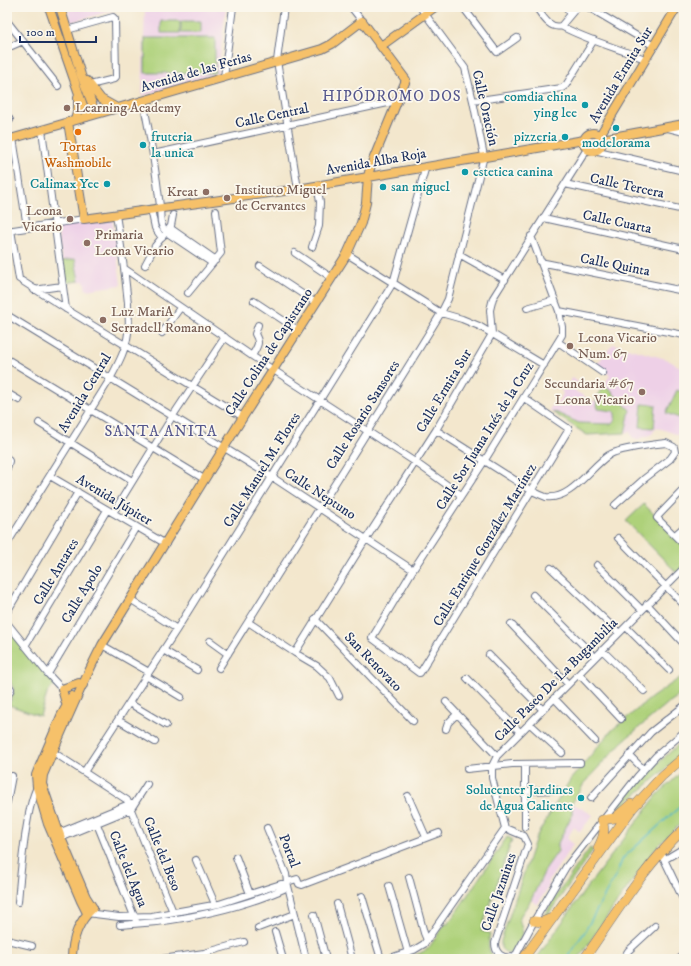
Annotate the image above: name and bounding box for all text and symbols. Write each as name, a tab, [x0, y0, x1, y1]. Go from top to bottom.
scale bar	[20, 18, 96, 44]
street label: Avenida Ermita Sur	[585, 23, 657, 127]
text: 100 m	[26, 25, 55, 40]
street label: Avenida de las Ferias	[138, 47, 254, 96]
street label: Calle Oración	[468, 68, 503, 148]
district label: HIPÓDROMO DOS	[322, 87, 462, 106]
place label: comdia china ying lee	[504, 88, 577, 122]
place label: Learning Academy	[75, 99, 181, 117]
street label: Calle Central	[234, 99, 311, 133]
marker: comdia china ying lee	[580, 100, 590, 110]
marker: Learning Academy	[62, 103, 72, 113]
marker: modelorama	[611, 123, 621, 133]
marker: Tortas Washmobile	[73, 127, 83, 137]
place label: fruteria la unica	[151, 128, 194, 162]
place label: pizzeria	[513, 128, 557, 146]
marker: pizzeria	[560, 132, 570, 142]
place label: modelorama	[582, 134, 650, 152]
place label: Tortas Washmobile	[43, 138, 112, 172]
marker: fruteria la unica	[138, 140, 148, 150]
street label: Avenida Alba Roja	[324, 144, 428, 180]
place label: estetica canina	[473, 163, 553, 181]
marker: estetica canina	[460, 167, 470, 177]
street label: Calle Tercera	[588, 169, 666, 203]
place label: Calimax Yee	[30, 175, 99, 193]
place label: san miguel	[391, 178, 450, 196]
marker: Calimax Yee	[102, 179, 112, 189]
place label: Instituto Miguel de Cervantes	[235, 181, 327, 215]
marker: san miguel	[378, 182, 388, 192]
place label: Kreat	[167, 183, 199, 201]
marker: Kreat	[201, 187, 211, 197]
marker: Instituto Miguel de Cervantes	[222, 193, 232, 203]
place label: Leona Vicario	[21, 202, 62, 236]
street label: Calle Cuarta	[581, 206, 653, 238]
marker: Leona Vicario	[65, 214, 75, 224]
place label: Primaria Leona Vicario	[95, 226, 174, 260]
marker: Primaria Leona Vicario	[82, 238, 92, 248]
street label: Calle Quinta	[579, 249, 652, 281]
street label: Calle Colina de Capistrano	[221, 285, 317, 419]
place label: Luz MariA Serradell Romano	[111, 303, 211, 337]
marker: Luz MariA Serradell Romano	[98, 315, 108, 325]
place label: Leona Vicario Num. 67	[578, 329, 657, 363]
marker: Leona Vicario Num. 67	[565, 341, 575, 351]
street label: Calle Ermita Sur	[412, 345, 476, 436]
street label: Avenida Central	[54, 349, 116, 436]
street label: Calle Rosario Sansores	[322, 357, 404, 473]
street label: Calle Sor Juana Inés de la Cruz	[432, 358, 538, 514]
place label: Secundaria #67 Leona Vicario	[544, 375, 634, 409]
marker: Secundaria #67 Leona Vicario	[637, 387, 647, 397]
street label: Calle Manuel M. Flores	[219, 409, 305, 531]
district label: SANTA ANITA	[104, 422, 218, 441]
street label: Calle Enrique González Martínez	[429, 460, 541, 630]
street label: Calle Neptuno	[281, 464, 359, 524]
street label: Avenida Júpiter	[73, 470, 156, 530]
street label: Calle Antares	[29, 535, 83, 609]
street label: Calle Apolo	[57, 561, 107, 627]
street label: Calle Paseo De La Bugambilia	[490, 614, 622, 746]
street label: San Renovato	[340, 628, 406, 696]
place label: Solucenter Jardines de Agua Caliente	[466, 781, 573, 815]
marker: Solucenter Jardines de Agua Caliente	[576, 793, 586, 803]
street label: Calle del Beso	[139, 814, 185, 894]
street label: Calle del Agua	[105, 828, 152, 910]
street label: Portal	[274, 832, 304, 871]
street label: Calle Jazmines	[477, 850, 521, 934]

